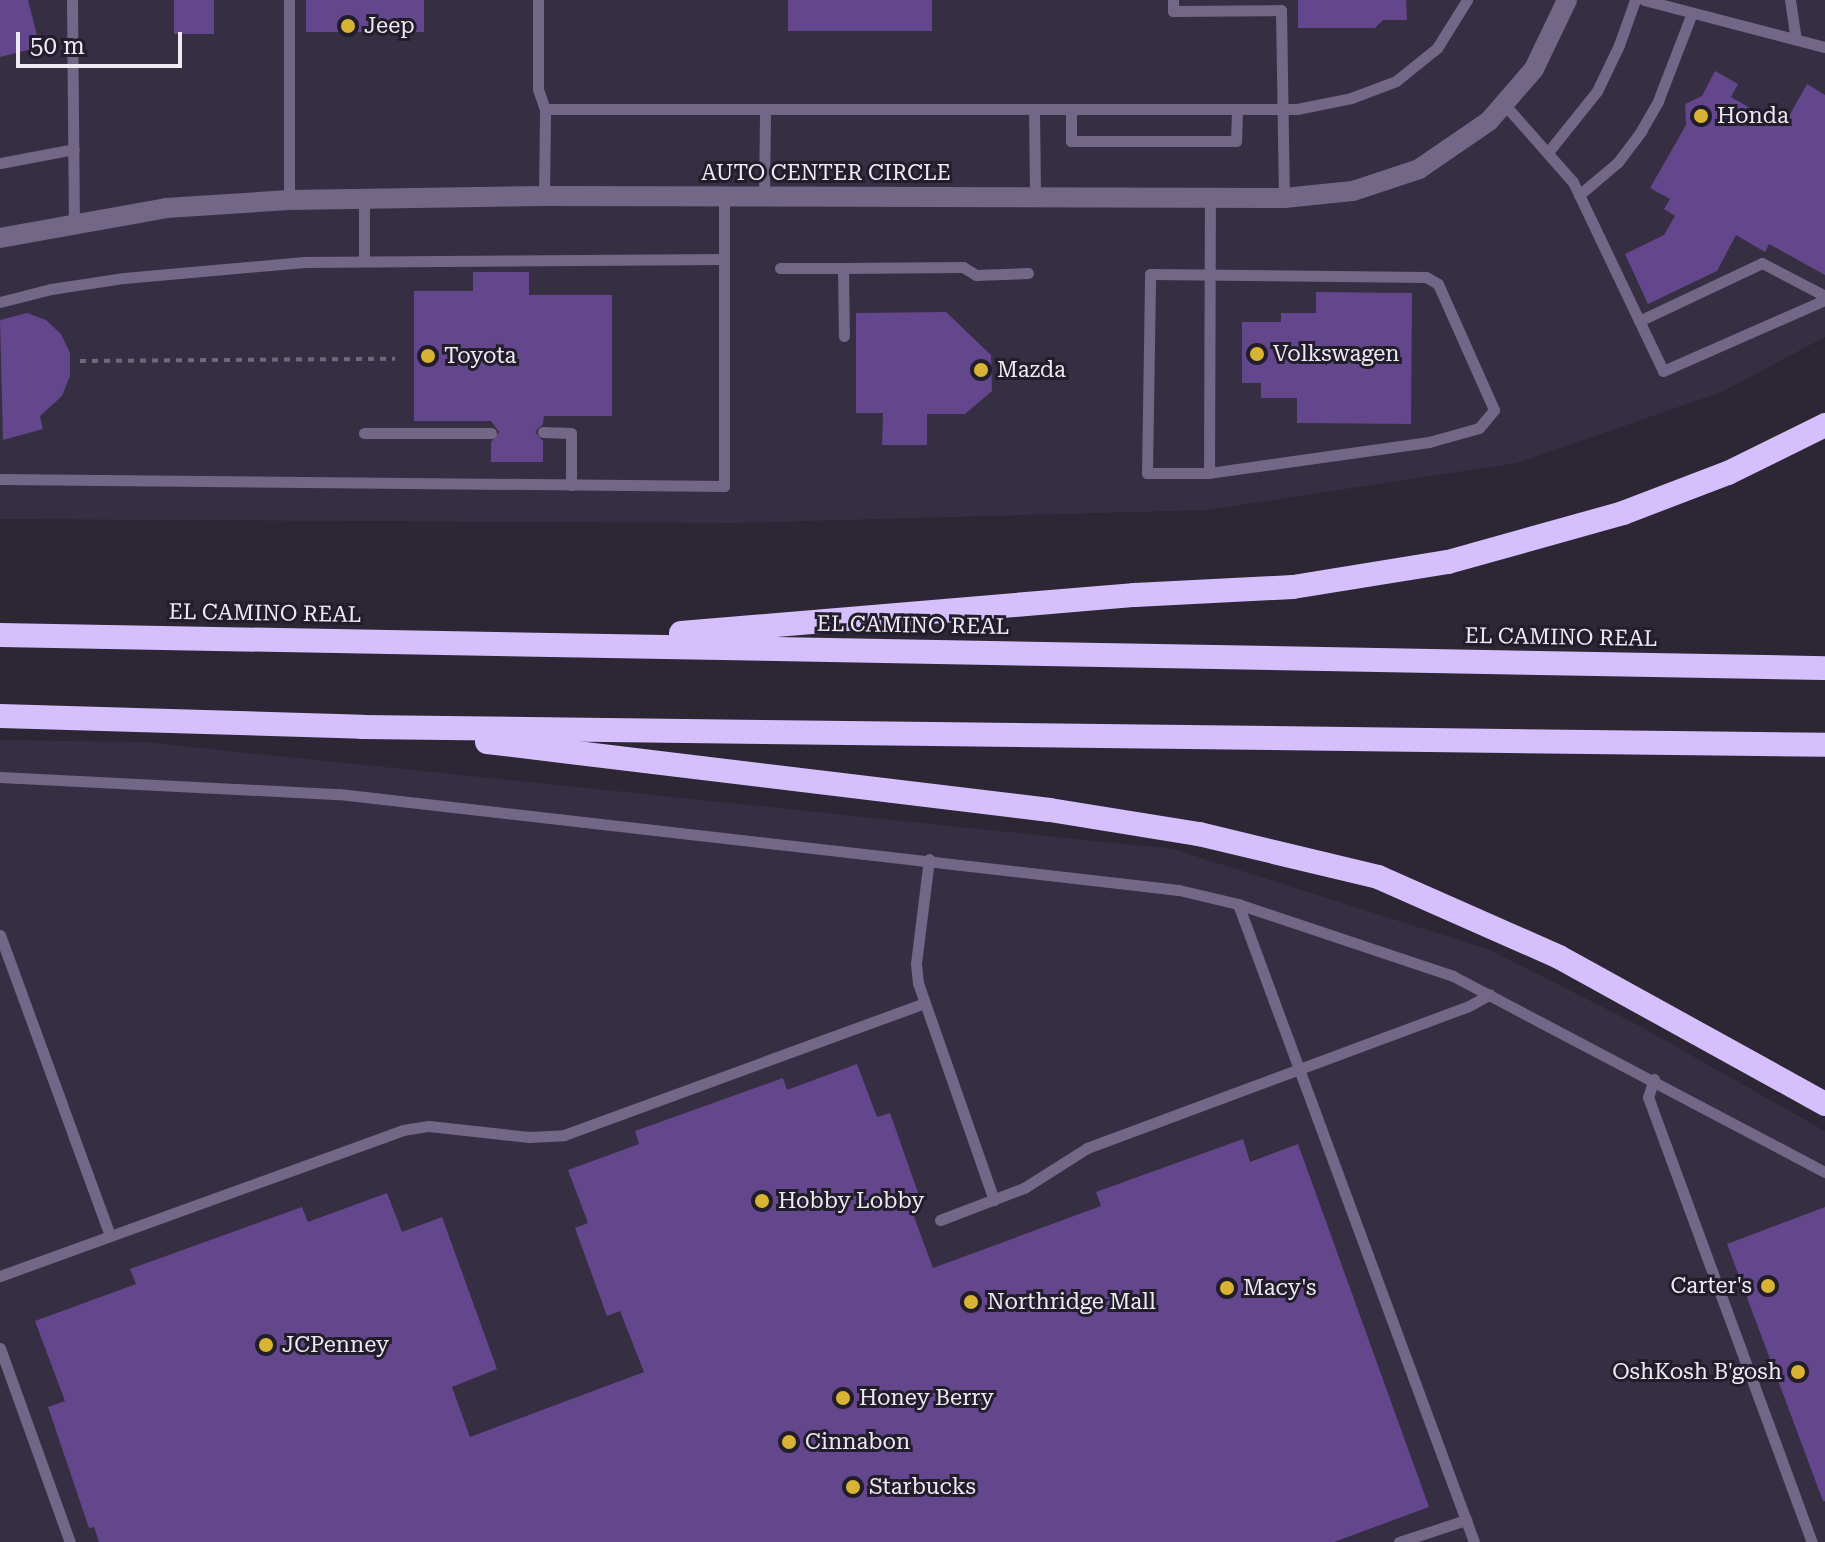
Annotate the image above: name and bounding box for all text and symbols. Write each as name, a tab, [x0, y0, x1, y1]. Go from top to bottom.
place label: Jeep	[364, 13, 415, 39]
scale bar	[20, 16, 186, 66]
marker: Jeep	[339, 17, 357, 35]
text: 50 m	[30, 32, 85, 60]
place label: Honda	[1717, 103, 1789, 129]
marker: Honda	[1692, 107, 1710, 125]
street label: AUTO CENTER CIRCLE	[701, 160, 951, 186]
place label: Volkswagen	[1273, 341, 1400, 367]
place label: Toyota	[444, 343, 516, 369]
marker: Volkswagen	[1248, 345, 1266, 363]
marker: Toyota	[419, 347, 437, 365]
place label: Mazda	[997, 357, 1066, 383]
marker: Mazda	[972, 361, 990, 379]
street label: EL CAMINO REAL	[168, 598, 362, 628]
street label: EL CAMINO REAL	[816, 610, 1010, 640]
street label: EL CAMINO REAL	[1464, 622, 1658, 652]
place label: Hobby Lobby	[778, 1188, 924, 1214]
marker: Hobby Lobby	[753, 1192, 771, 1210]
place label: Carter's	[1670, 1273, 1752, 1299]
place label: Macy's	[1243, 1275, 1316, 1301]
marker: Carter's	[1759, 1277, 1777, 1295]
marker: Macy's	[1218, 1279, 1236, 1297]
place label: Northridge Mall	[987, 1289, 1156, 1315]
marker: Northridge Mall	[962, 1293, 980, 1311]
place label: JCPenney	[282, 1332, 389, 1358]
marker: JCPenney	[257, 1336, 275, 1354]
place label: OshKosh B'gosh	[1612, 1359, 1782, 1385]
marker: OshKosh B'gosh	[1789, 1363, 1807, 1381]
place label: Honey Berry	[859, 1385, 994, 1411]
marker: Honey Berry	[834, 1389, 852, 1407]
place label: Cinnabon	[805, 1429, 910, 1455]
marker: Cinnabon	[780, 1433, 798, 1451]
place label: Starbucks	[869, 1474, 976, 1500]
marker: Starbucks	[844, 1478, 862, 1496]

